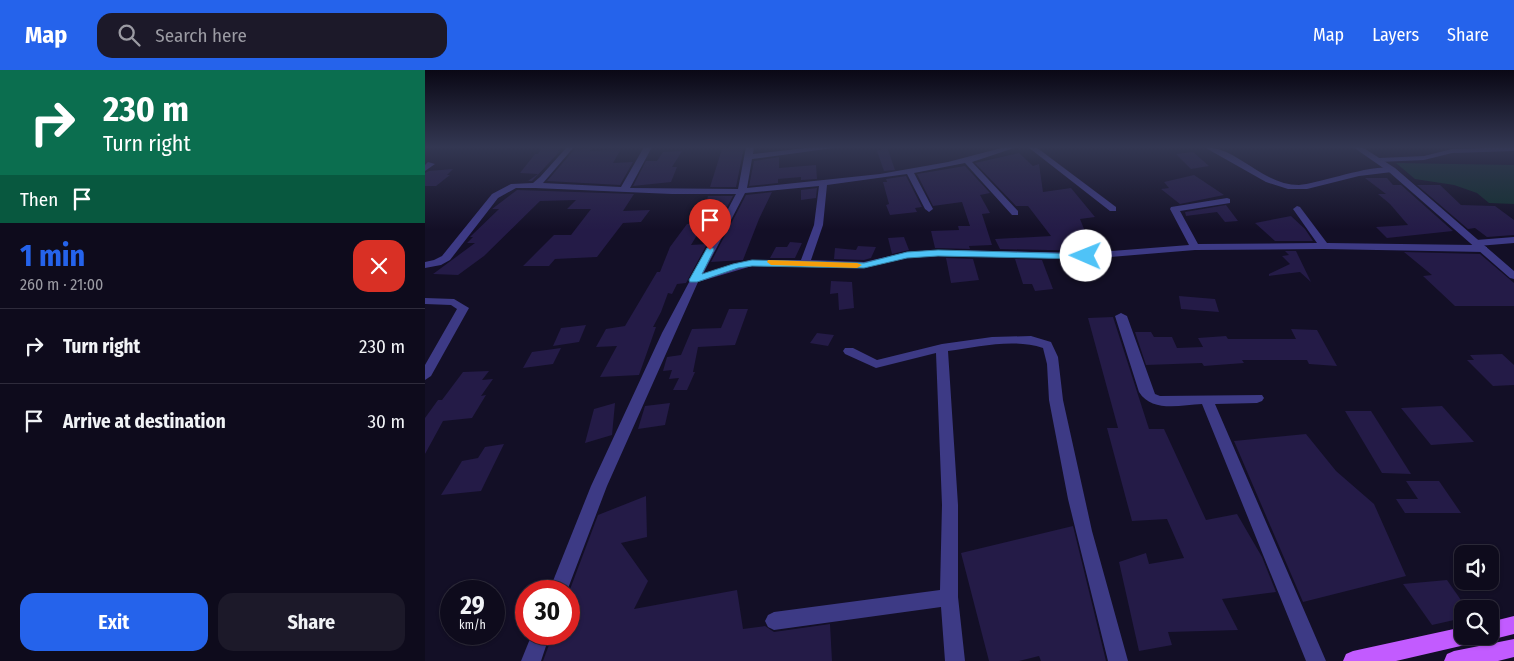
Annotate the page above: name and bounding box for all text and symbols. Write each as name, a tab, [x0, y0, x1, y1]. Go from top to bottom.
search box	[97, 13, 447, 58]
text: Map	[25, 21, 67, 49]
icon: search	[115, 21, 143, 49]
text: Search here	[155, 24, 247, 47]
text: Map	[1313, 24, 1344, 46]
text: Layers	[1372, 24, 1419, 46]
text: Share	[1447, 24, 1489, 46]
text: 230 m	[103, 88, 189, 130]
icon: right	[20, 90, 85, 155]
text: Turn right	[103, 130, 191, 157]
icon: arrive	[68, 185, 96, 213]
text: Then	[20, 188, 58, 211]
pin	[689, 199, 731, 250]
icon: arrive	[696, 206, 724, 234]
position arrow	[1059, 229, 1111, 281]
text: 1 min	[20, 238, 85, 274]
button: close	[353, 240, 405, 292]
text: 260 m · 21:00	[20, 275, 103, 294]
icon: right	[20, 332, 48, 360]
text: Turn right	[63, 335, 140, 358]
text: 230 m	[359, 335, 405, 358]
icon: arrive	[20, 407, 48, 435]
text: Arrive at destination	[63, 410, 226, 433]
text: 30 m	[367, 410, 405, 433]
map controls	[1454, 545, 1499, 645]
button: sound	[1454, 545, 1499, 590]
speed limit sign: 30	[515, 580, 580, 645]
text: 29	[460, 591, 485, 621]
button: Exit	[20, 593, 208, 651]
button: Share	[218, 593, 405, 651]
button: search	[1454, 600, 1499, 645]
text: km/h	[459, 618, 486, 632]

